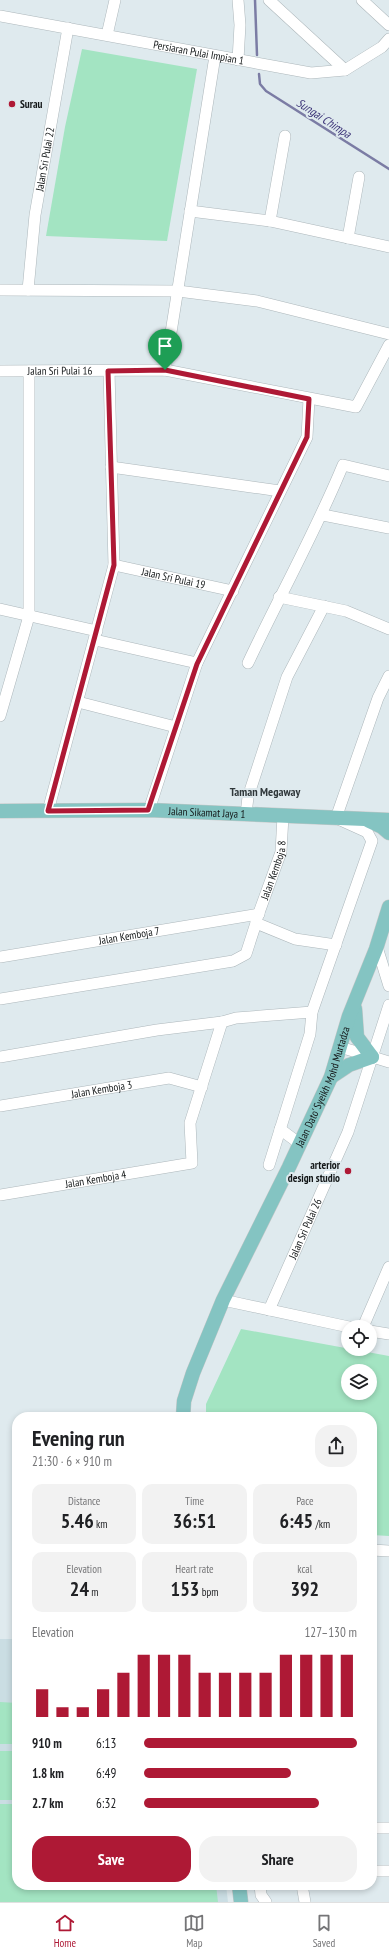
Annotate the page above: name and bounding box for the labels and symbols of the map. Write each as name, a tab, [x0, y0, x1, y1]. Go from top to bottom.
street label: Persiaran Pulai Impian 1	[152, 37, 245, 68]
water label: Sungai Chimpa	[294, 95, 355, 142]
place label: Surau	[20, 97, 43, 111]
marker: Surau	[7, 99, 17, 109]
street label: Jalan Sri Pulai 22	[32, 126, 57, 193]
pin	[148, 329, 182, 370]
street label: Jalan Sri Pulai 16	[27, 363, 92, 378]
street label: Jalan Sri Pulai 19	[139, 564, 207, 592]
district label: Taman Megaway	[230, 784, 301, 799]
street label: Jalan Sikamat Jaya 1	[167, 804, 246, 821]
street label: Jalan Kemboja 8	[257, 840, 289, 903]
street label: Jalan Kemboja 7	[97, 924, 161, 948]
street label: Jalan Dato' Syeikh Mohd Murtadza	[292, 1025, 353, 1150]
street label: Jalan Kemboja 3	[69, 1077, 133, 1101]
place label: arterior design studio	[288, 1158, 341, 1185]
marker: arterior design studio	[343, 1166, 353, 1176]
street label: Jalan Kemboja 4	[63, 1167, 127, 1191]
street label: Jalan Sri Pulai 26	[285, 1196, 325, 1262]

